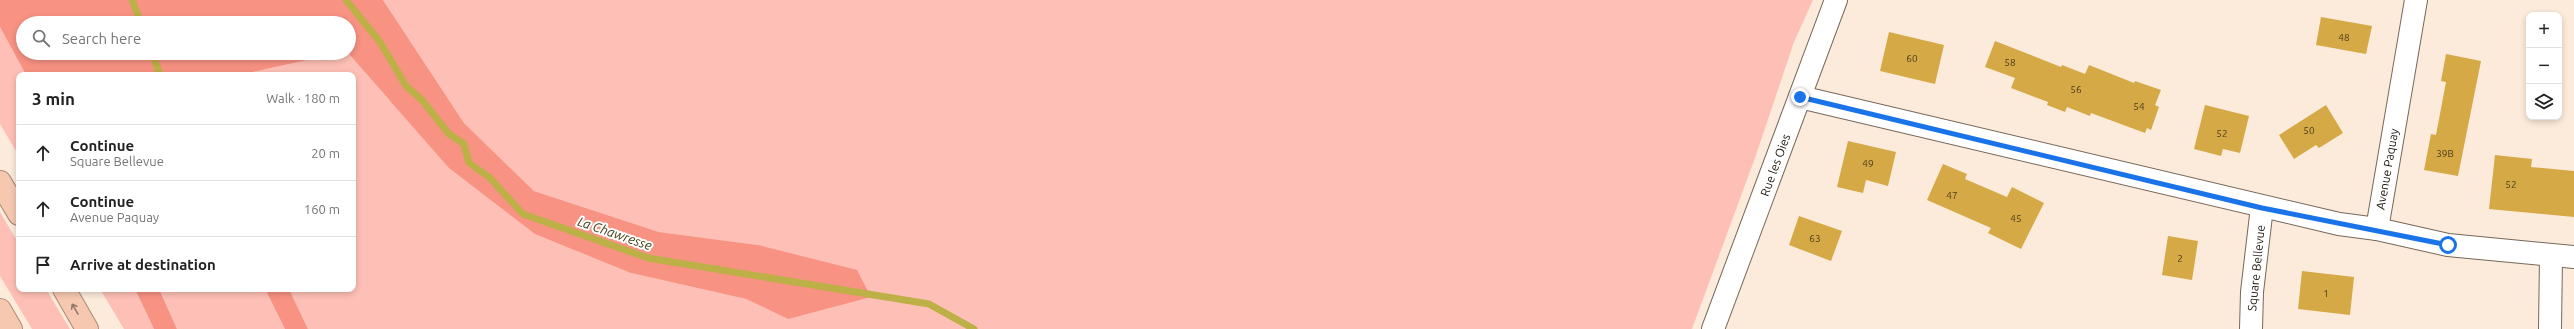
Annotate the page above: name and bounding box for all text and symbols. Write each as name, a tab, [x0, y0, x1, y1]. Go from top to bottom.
map controls	[2526, 12, 2562, 120]
button: +	[2526, 12, 2562, 48]
search box	[16, 16, 356, 60]
icon: search	[30, 27, 52, 49]
text: Search here	[62, 30, 141, 47]
house number: 48	[2338, 32, 2350, 43]
button: −	[2526, 48, 2562, 84]
house number: 60	[1906, 53, 1918, 64]
house number: 58	[2004, 57, 2016, 68]
house number: 56	[2070, 84, 2082, 95]
button: layers	[2526, 84, 2562, 120]
route end	[1791, 88, 1809, 106]
text: 3 min	[32, 89, 75, 108]
text: Walk · 180 m	[266, 91, 340, 105]
house number: 54	[2133, 101, 2145, 112]
house number: 50	[2303, 125, 2315, 136]
street label: Avenue Paquay	[2373, 127, 2401, 211]
house number: 52	[2216, 128, 2228, 139]
street label: Rue les Oies	[1758, 132, 1792, 198]
text: Continue	[70, 137, 134, 154]
icon: ahead	[32, 142, 54, 164]
text: 20 m	[311, 146, 340, 160]
house number: 39B	[2436, 148, 2454, 159]
text: Square Bellevue	[70, 154, 164, 168]
house number: 49	[1862, 158, 1874, 169]
house number: 52	[2505, 179, 2517, 190]
house number: 47	[1946, 190, 1958, 201]
text: Continue	[70, 193, 134, 210]
icon: ahead	[32, 198, 54, 220]
text: 160 m	[304, 202, 340, 216]
text: Avenue Paquay	[70, 210, 159, 224]
house number: 45	[2010, 213, 2022, 224]
water label: La Chawresse	[576, 214, 654, 252]
street label: Square Bellevue	[2245, 224, 2267, 312]
house number: 63	[1809, 233, 1821, 244]
route start	[2439, 236, 2457, 254]
house number: 2	[2177, 253, 2183, 264]
icon: arrive	[32, 254, 54, 276]
text: Arrive at destination	[70, 256, 216, 273]
house number: 1	[2323, 288, 2329, 299]
one-way arrow	[71, 303, 79, 315]

